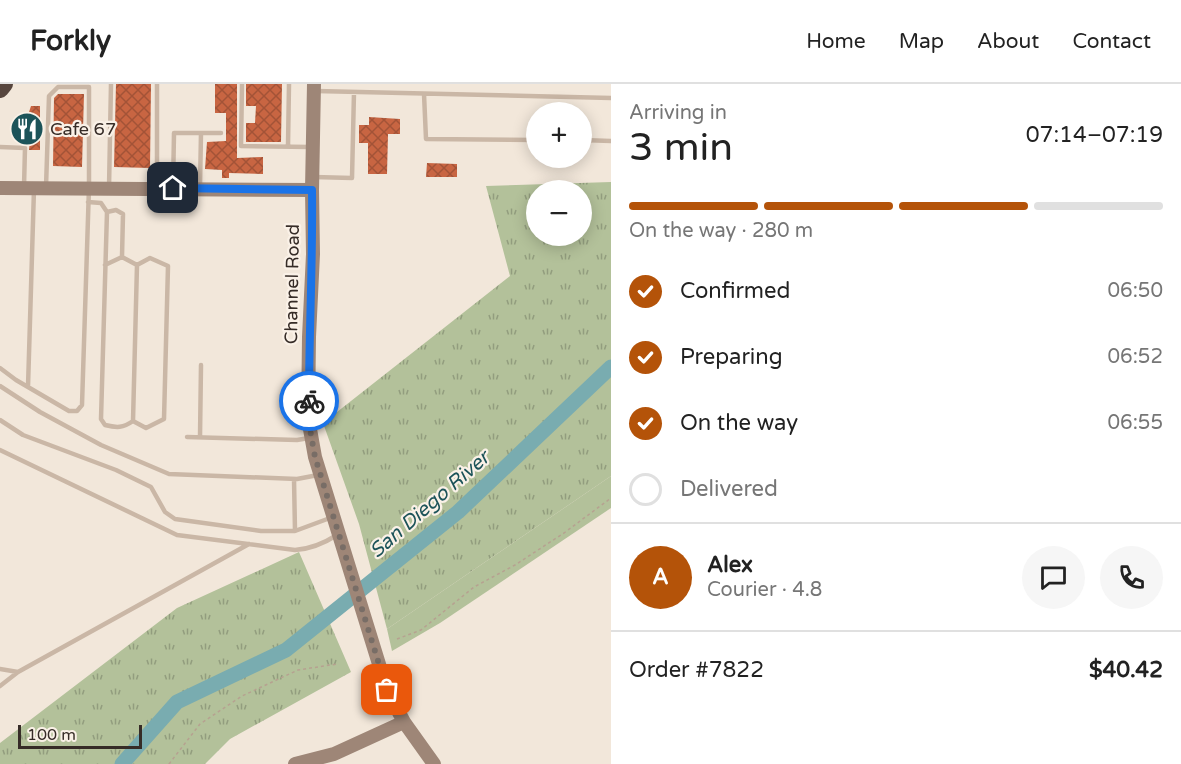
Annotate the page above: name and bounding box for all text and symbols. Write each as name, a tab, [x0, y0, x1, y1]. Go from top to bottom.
text: Forkly	[30, 24, 111, 58]
text: Home	[806, 29, 866, 54]
text: Map	[899, 29, 944, 54]
text: About	[977, 29, 1039, 54]
text: Contact	[1072, 29, 1151, 54]
text: Arriving in	[629, 101, 727, 125]
map controls	[526, 102, 592, 246]
button: +	[526, 102, 592, 168]
restaurant icon: Cafe 67	[9, 111, 45, 147]
place label: Cafe 67	[50, 118, 116, 140]
text: 07:14–07:19	[1026, 122, 1163, 148]
text: 3 min	[629, 124, 733, 171]
pin	[147, 162, 198, 213]
icon: home	[156, 171, 189, 204]
button: −	[526, 180, 592, 246]
text: On the way · 280 m	[629, 219, 813, 243]
street label: Channel Road	[280, 224, 304, 344]
icon: check	[629, 275, 662, 308]
text: Confirmed	[680, 278, 790, 304]
text: 06:50	[1108, 279, 1163, 303]
icon: check	[629, 341, 662, 374]
text: Preparing	[680, 344, 783, 370]
text: 06:52	[1108, 345, 1163, 369]
courier	[279, 371, 339, 431]
icon: bike	[293, 385, 326, 418]
icon: check	[629, 407, 662, 440]
text: On the way	[680, 410, 798, 436]
text: 06:55	[1108, 411, 1163, 435]
water label: San Diego River	[365, 445, 496, 563]
text: Delivered	[680, 476, 778, 502]
button: chat	[1022, 546, 1085, 609]
button: phone	[1100, 546, 1163, 609]
text: Alex	[707, 552, 753, 578]
text: A	[652, 564, 669, 590]
text: Courier · 4.8	[707, 578, 822, 602]
text: Order #7822	[629, 657, 764, 683]
text: $40.42	[1089, 657, 1163, 683]
pin	[361, 664, 412, 715]
icon: bag	[370, 673, 403, 706]
scale bar	[18, 722, 142, 750]
text: 100 m	[27, 725, 76, 745]

